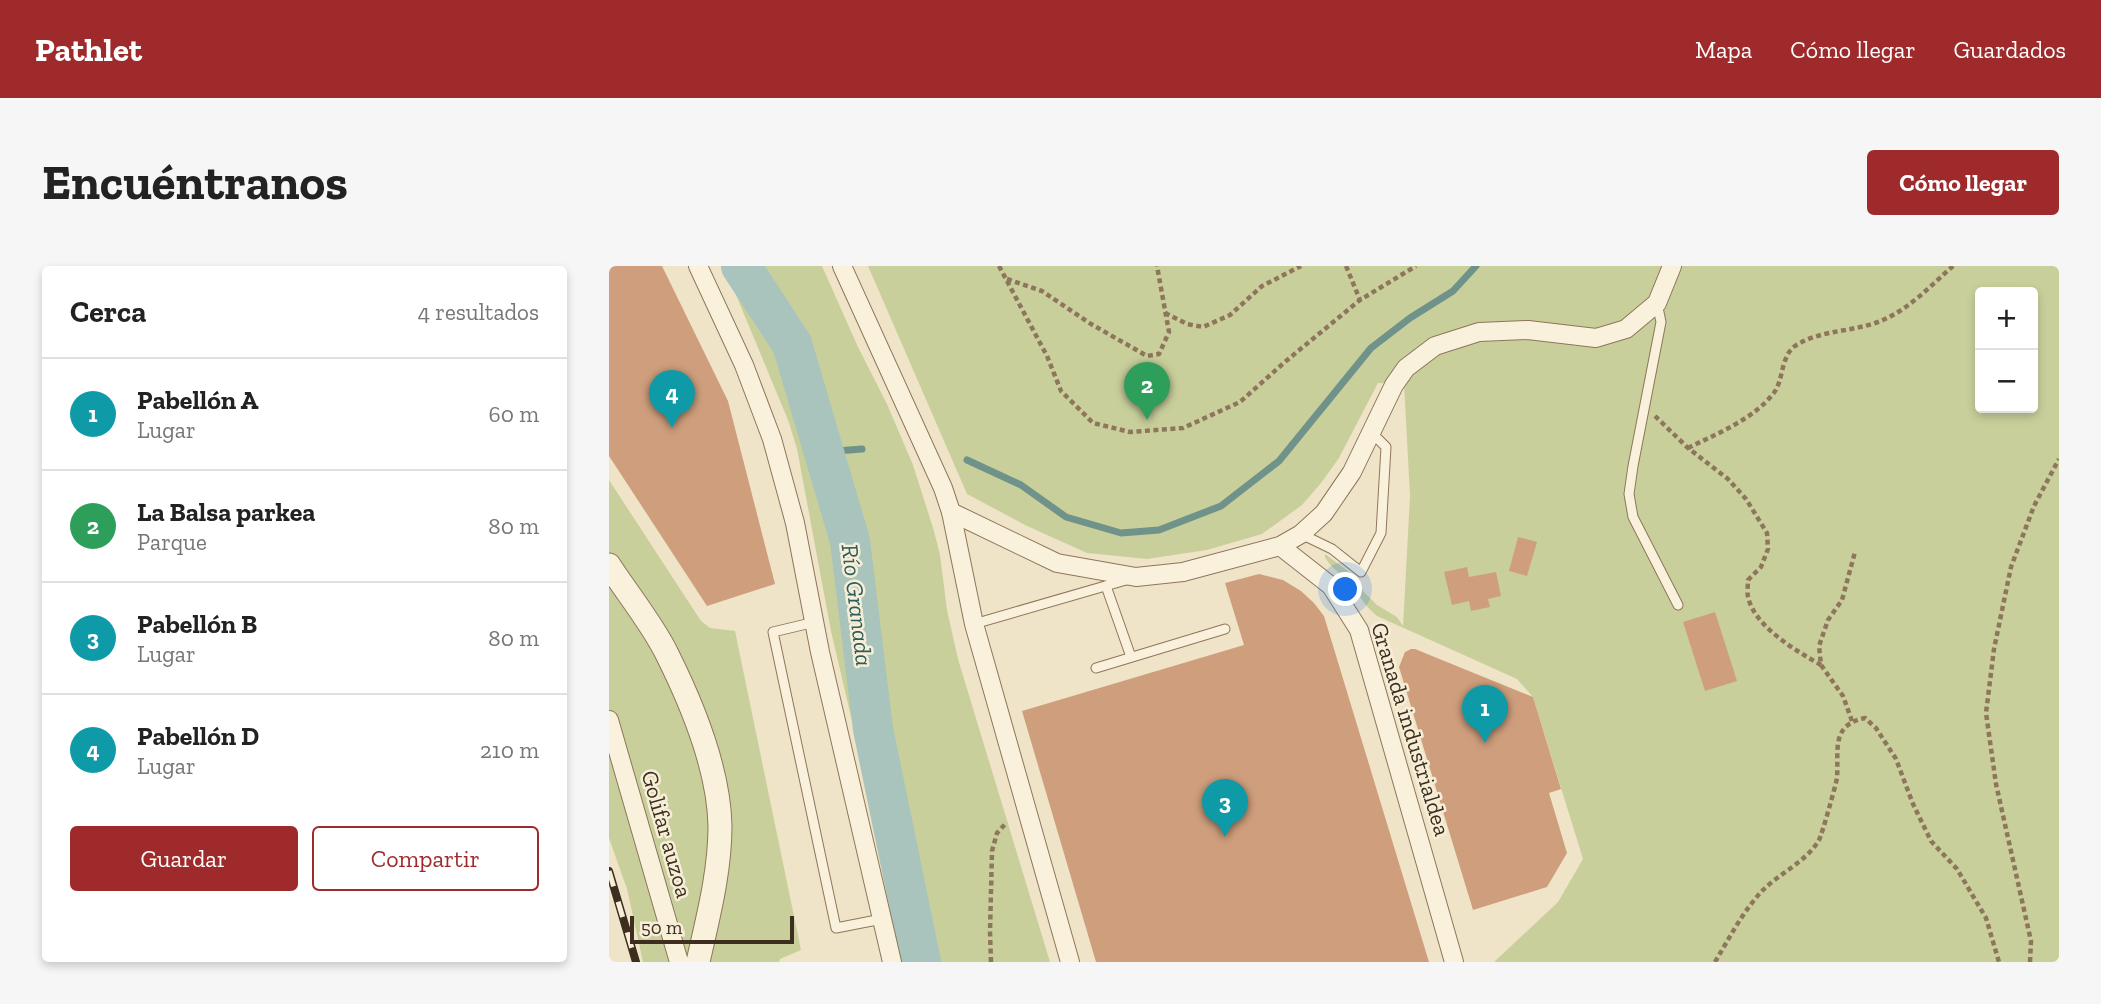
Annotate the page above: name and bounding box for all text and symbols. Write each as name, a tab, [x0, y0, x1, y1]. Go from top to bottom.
text: Pathlet	[35, 30, 142, 69]
text: Mapa	[1695, 35, 1752, 64]
text: Cómo llegar	[1790, 35, 1916, 64]
text: Guardados	[1954, 35, 2066, 64]
button: Cómo llegar	[1867, 150, 2059, 215]
text: Encuéntranos	[42, 153, 348, 212]
map controls	[1975, 287, 2038, 413]
button: +	[1975, 287, 2038, 350]
text: Cerca	[70, 294, 146, 330]
text: 4 resultados	[418, 298, 539, 326]
button: −	[1975, 350, 2038, 413]
pin: 2	[1124, 362, 1170, 420]
pin: 4	[649, 370, 695, 428]
text: Pabellón A	[137, 384, 258, 416]
text: 1	[88, 400, 98, 428]
text: 60 m	[488, 400, 539, 428]
text: Lugar	[137, 416, 196, 444]
text: La Balsa parkea	[137, 496, 315, 528]
text: 2	[87, 512, 99, 540]
text: 80 m	[488, 512, 539, 540]
text: Parque	[137, 528, 207, 556]
water label: Río Granada	[836, 542, 879, 668]
your location	[1328, 572, 1362, 606]
text: Pabellón B	[137, 608, 257, 640]
street label: Granada industrialdea	[1365, 619, 1457, 839]
text: 3	[87, 624, 99, 652]
text: 80 m	[488, 624, 539, 652]
text: Lugar	[137, 640, 196, 668]
pin: 1	[1462, 685, 1508, 743]
text: Pabellón D	[137, 720, 259, 752]
text: 4	[86, 736, 100, 764]
text: 210 m	[480, 736, 539, 764]
text: Lugar	[137, 752, 196, 780]
street label: Golifar auzoa	[636, 767, 698, 901]
pin: 3	[1202, 779, 1248, 837]
button: Guardar	[70, 826, 298, 891]
button: Compartir	[312, 826, 539, 891]
scale bar	[630, 913, 795, 945]
text: 50 m	[641, 916, 682, 939]

